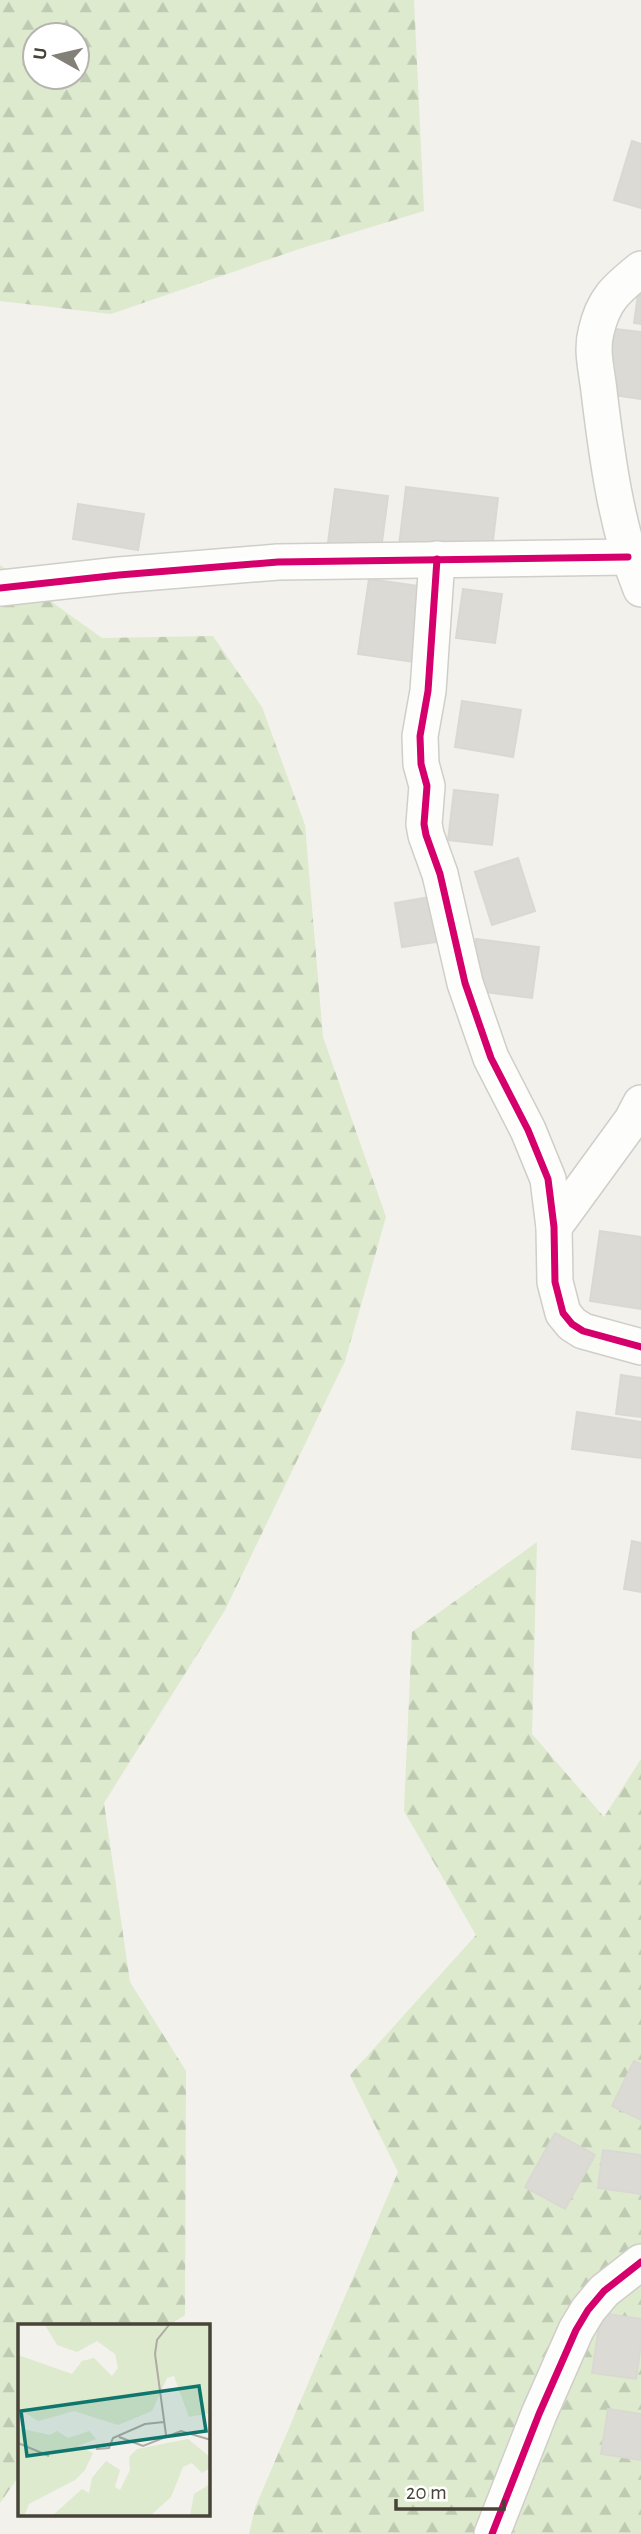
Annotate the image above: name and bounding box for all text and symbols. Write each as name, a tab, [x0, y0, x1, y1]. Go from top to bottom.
north arrow	[21, 21, 91, 91]
text: U	[30, 47, 51, 61]
inset map	[18, 2324, 210, 2516]
scale bar	[396, 2468, 504, 2512]
text: 20 m	[406, 2482, 447, 2503]

